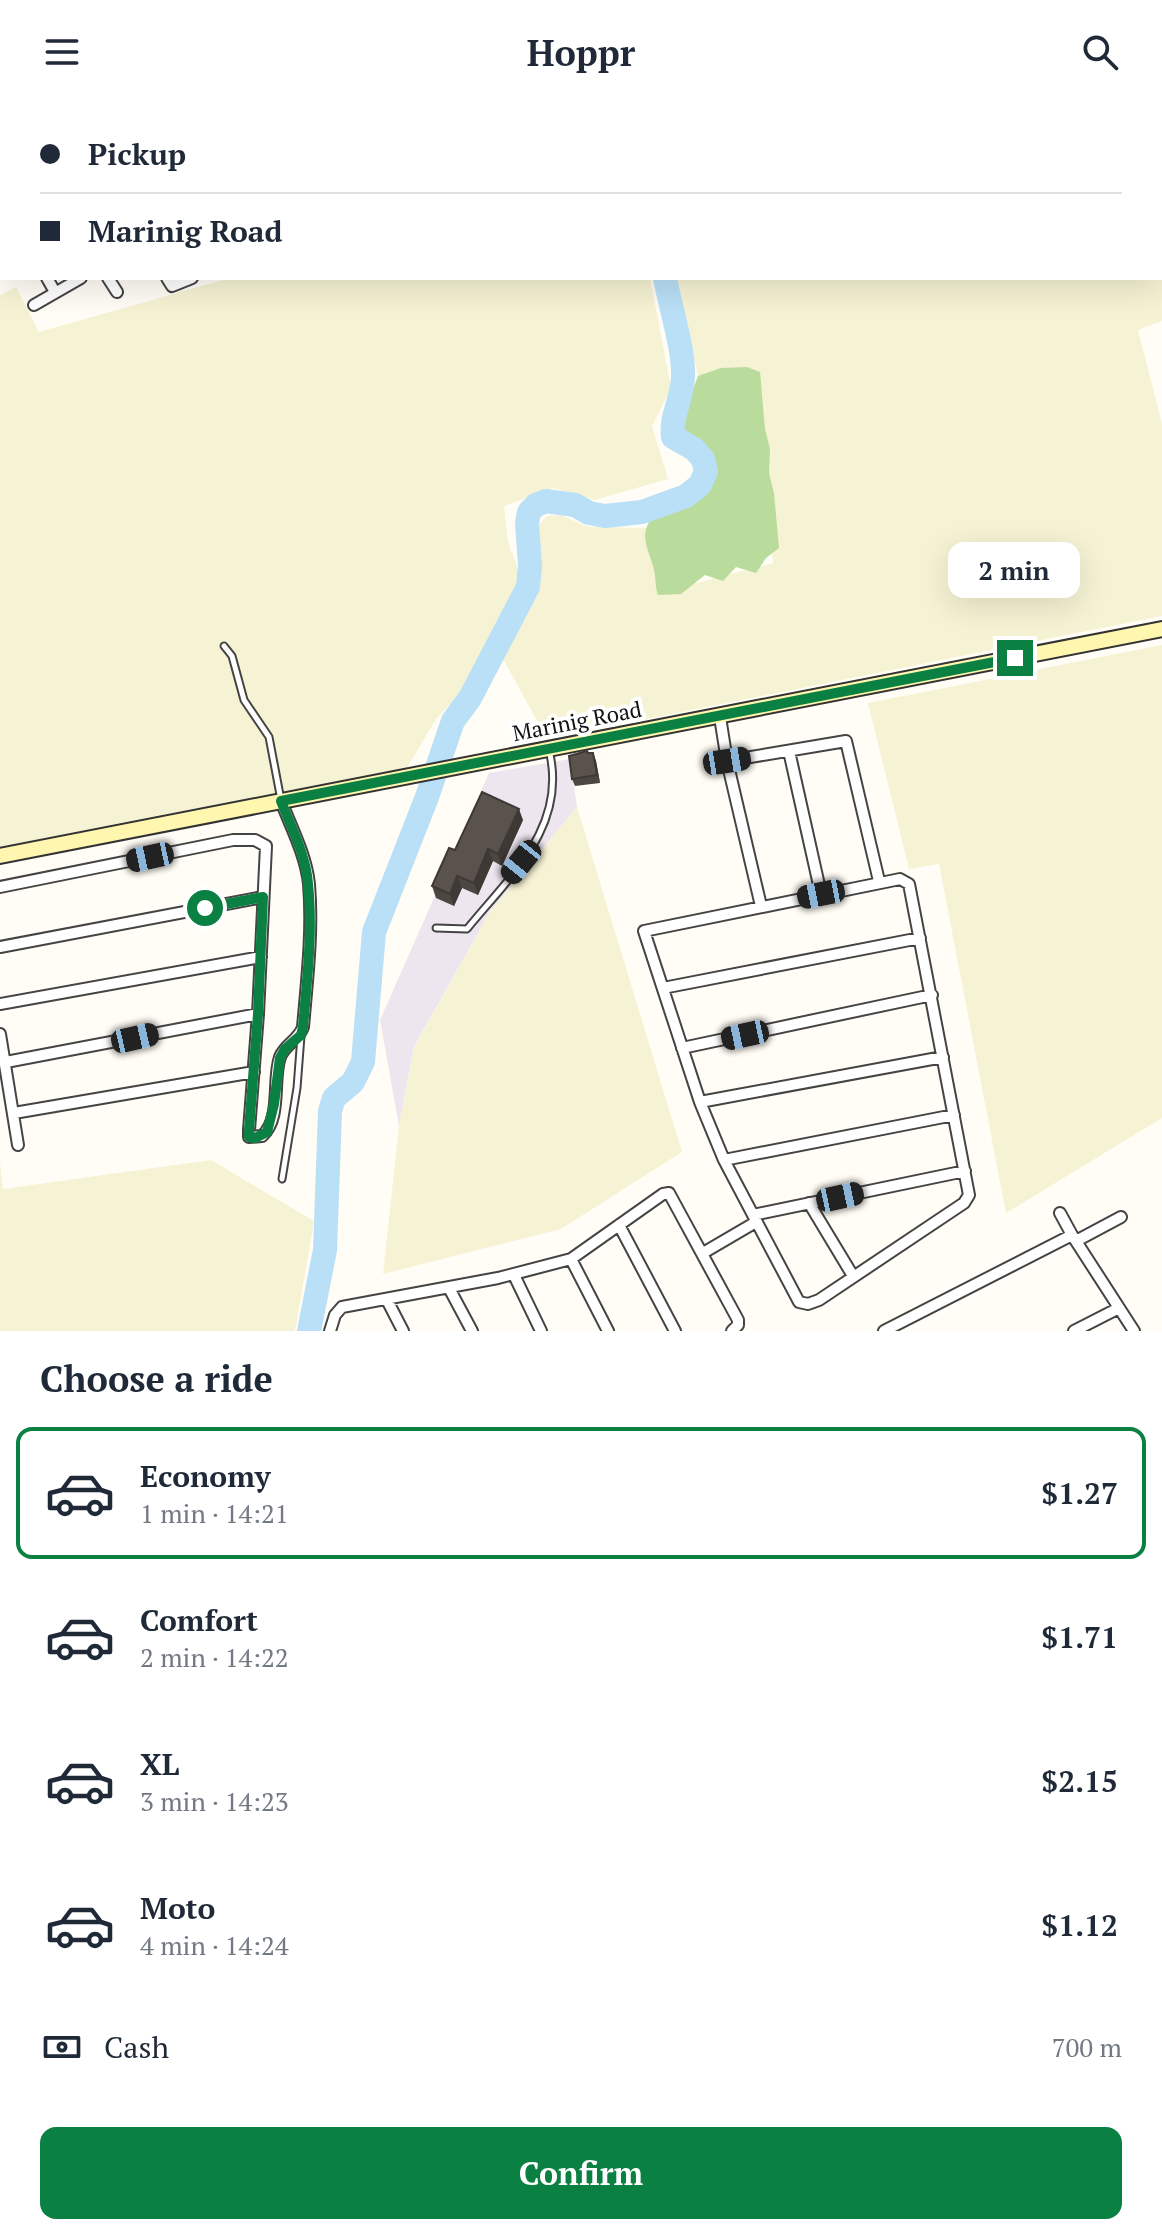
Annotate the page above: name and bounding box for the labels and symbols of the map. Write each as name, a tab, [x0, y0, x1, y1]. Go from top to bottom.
callout: 2 min	[949, 542, 1081, 598]
route end	[997, 640, 1033, 676]
street label: Marinig Road	[510, 694, 644, 747]
car	[701, 745, 753, 777]
car	[497, 836, 545, 888]
car	[124, 840, 176, 874]
car	[795, 878, 847, 910]
route start	[187, 890, 223, 926]
car	[719, 1018, 771, 1052]
car	[109, 1021, 161, 1055]
car	[814, 1180, 866, 1214]

